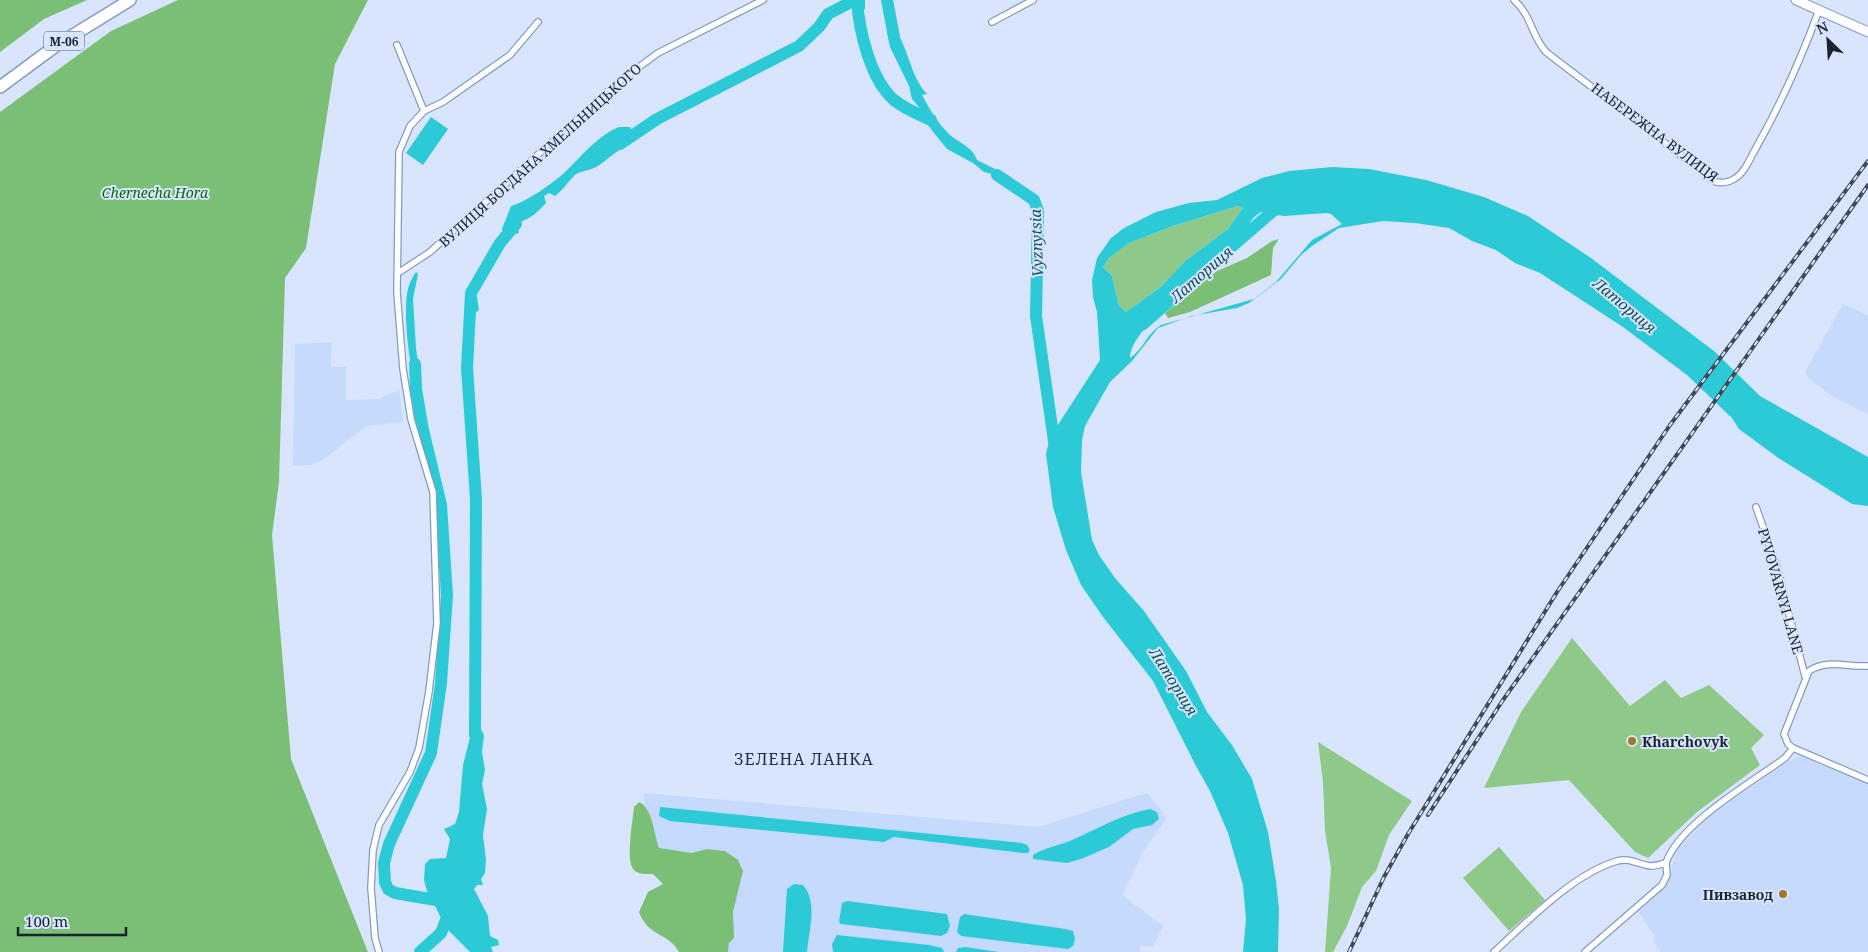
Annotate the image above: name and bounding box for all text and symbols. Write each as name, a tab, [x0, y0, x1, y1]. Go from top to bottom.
north arrow	[1803, 15, 1853, 65]
text: N	[1813, 17, 1831, 39]
road number: М-06	[44, 31, 84, 50]
street label: ВУЛИЦЯ БОГДАНА ХМЕЛЬНИЦЬКОГО	[435, 59, 645, 251]
street label: НАБЕРЕЖНА ВУЛИЦЯ	[1588, 78, 1722, 186]
park label: Chernecha Hora	[102, 183, 209, 202]
water label: Vyznytsia	[1025, 208, 1047, 277]
water label: Латориця	[1165, 241, 1237, 307]
water label: Латориця	[1588, 272, 1661, 338]
street label: PYVOVARNYI LANE	[1754, 526, 1808, 656]
water label: Латориця	[1145, 642, 1203, 719]
place label: Kharchovyk	[1642, 732, 1728, 751]
marker: Kharchovyk	[1626, 735, 1638, 747]
district label: ЗЕЛЕНА ЛАНКА	[734, 748, 874, 770]
place label: Пивзавод	[1703, 885, 1773, 904]
marker: Пивзавод	[1777, 888, 1789, 900]
scale bar	[18, 904, 125, 936]
text: 100 m	[25, 911, 68, 931]

